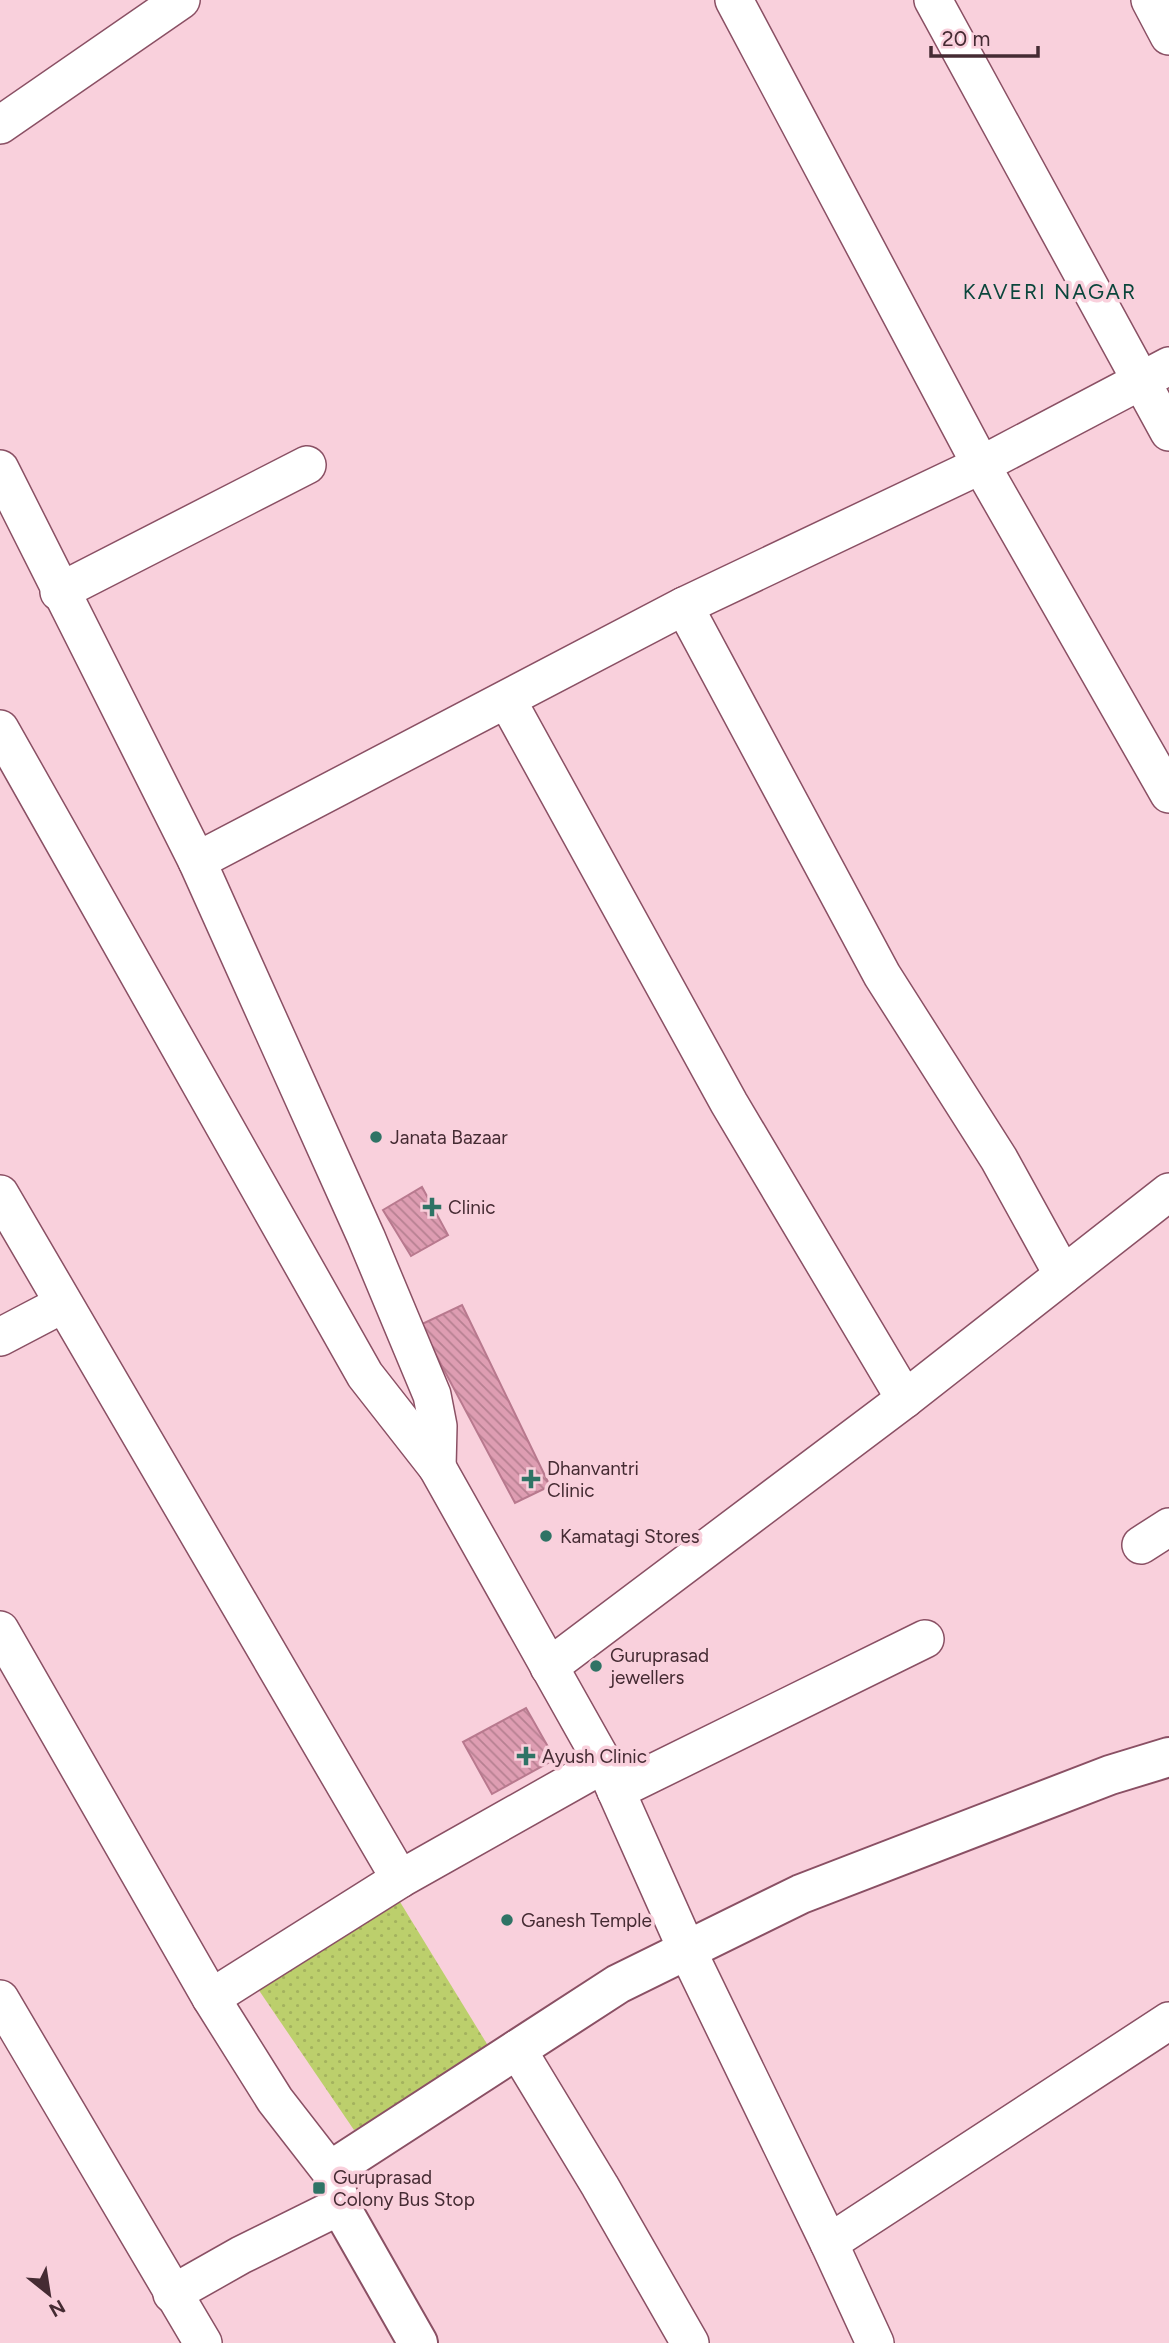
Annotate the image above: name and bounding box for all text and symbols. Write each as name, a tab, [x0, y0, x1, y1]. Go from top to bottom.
scale bar	[931, 14, 1038, 58]
text: 20 m	[942, 26, 990, 51]
district label: KAVERI NAGAR	[963, 279, 1137, 304]
place label: Janata Bazaar	[390, 1126, 508, 1149]
marker: Janata Bazaar	[368, 1129, 384, 1145]
place label: Clinic	[448, 1196, 496, 1219]
marker: Clinic	[422, 1197, 442, 1217]
place label: Dhanvantri Clinic	[547, 1457, 639, 1502]
marker: Dhanvantri Clinic	[521, 1469, 541, 1489]
place label: Kamatagi Stores	[560, 1525, 700, 1548]
marker: Kamatagi Stores	[538, 1528, 554, 1544]
place label: Guruprasad jewellers	[609, 1644, 709, 1689]
marker: Guruprasad jewellers	[588, 1658, 604, 1674]
place label: Ayush Clinic	[542, 1745, 647, 1768]
marker: Ayush Clinic	[516, 1746, 536, 1766]
place label: Ganesh Temple	[521, 1909, 652, 1932]
marker: Ganesh Temple	[499, 1912, 515, 1928]
place label: Guruprasad Colony Bus Stop	[333, 2166, 475, 2211]
marker: Guruprasad Colony Bus Stop	[311, 2180, 327, 2196]
north arrow	[14, 2259, 84, 2329]
text: N	[45, 2295, 69, 2322]

